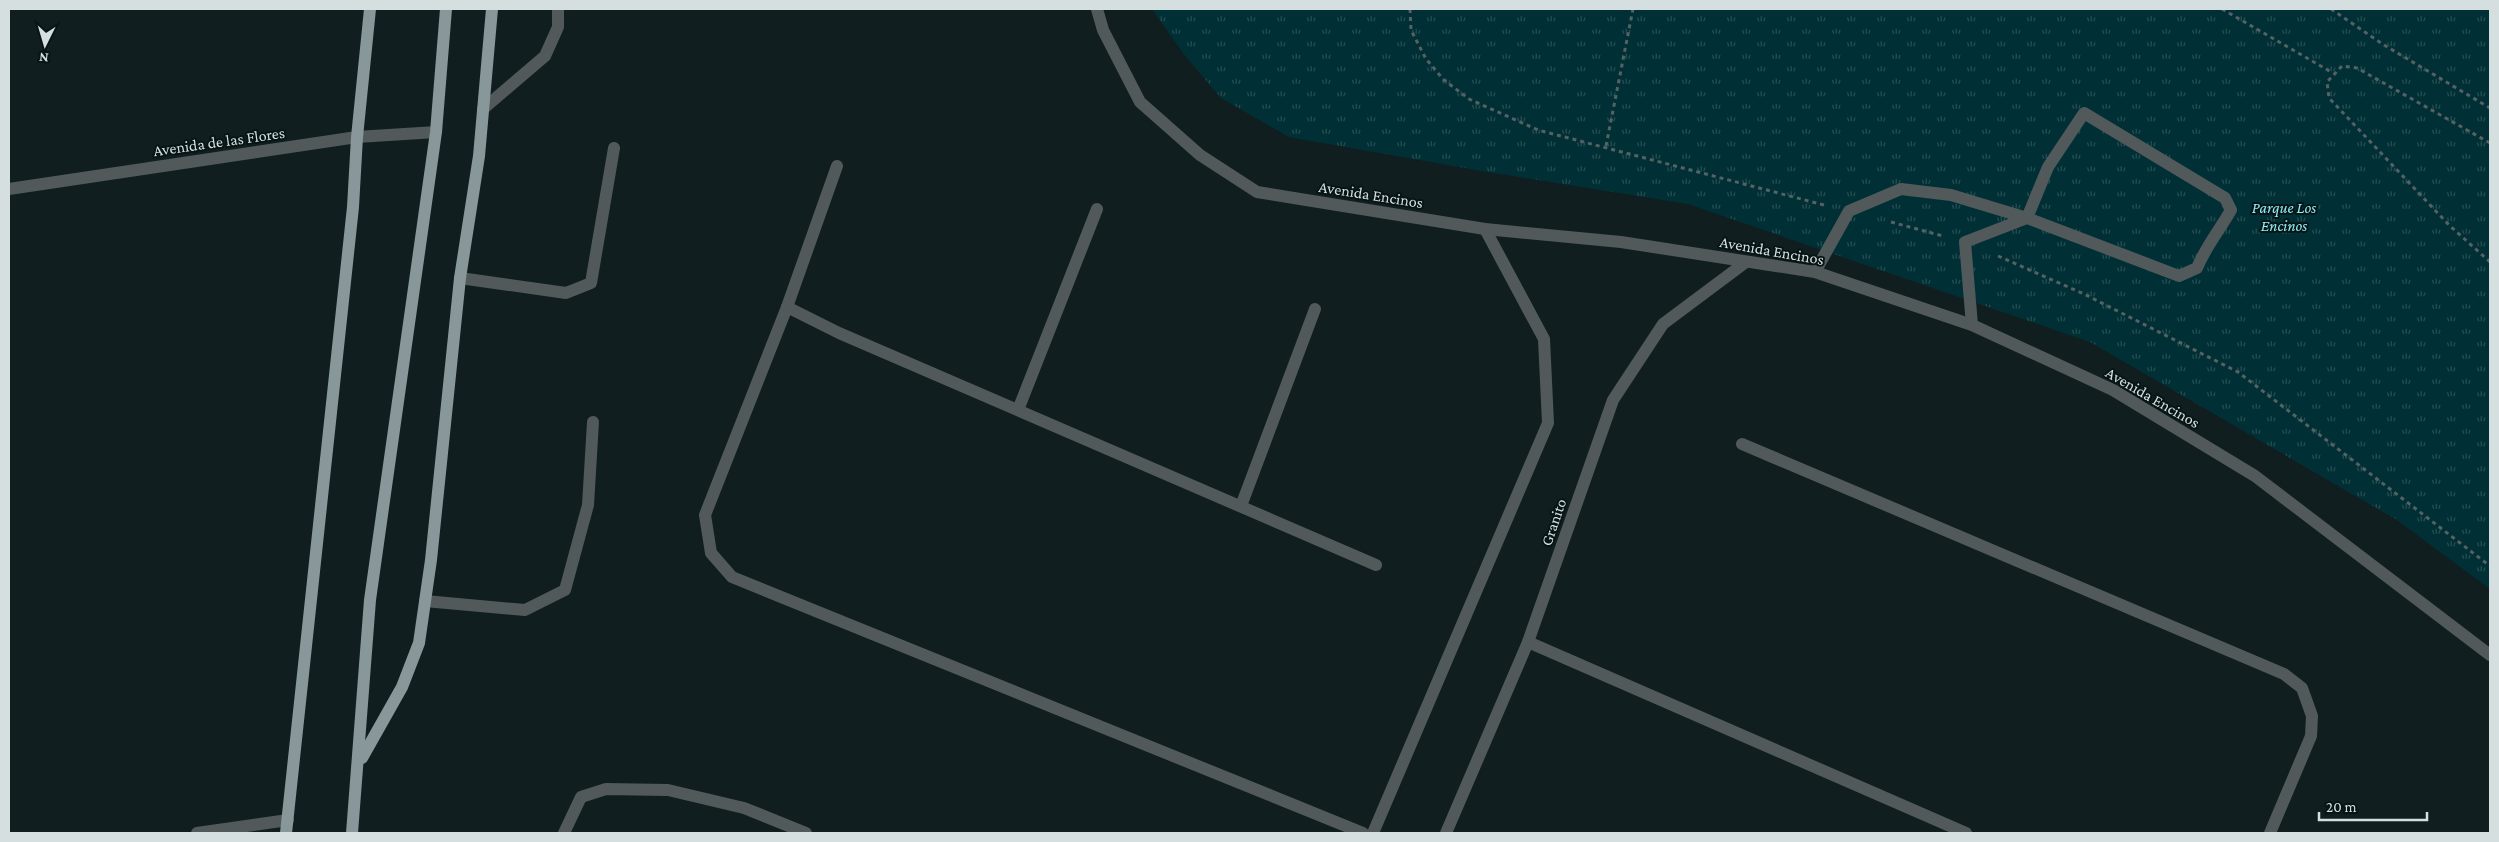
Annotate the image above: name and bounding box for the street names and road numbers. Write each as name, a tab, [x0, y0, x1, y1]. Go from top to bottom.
street label: Avenida de las Flores	[152, 124, 286, 159]
street label: Avenida Encinos	[1317, 178, 1424, 211]
street label: Avenida Encinos	[1718, 233, 1825, 268]
street label: Avenida Encinos	[2103, 364, 2203, 431]
street label: Granito	[1537, 496, 1569, 548]

